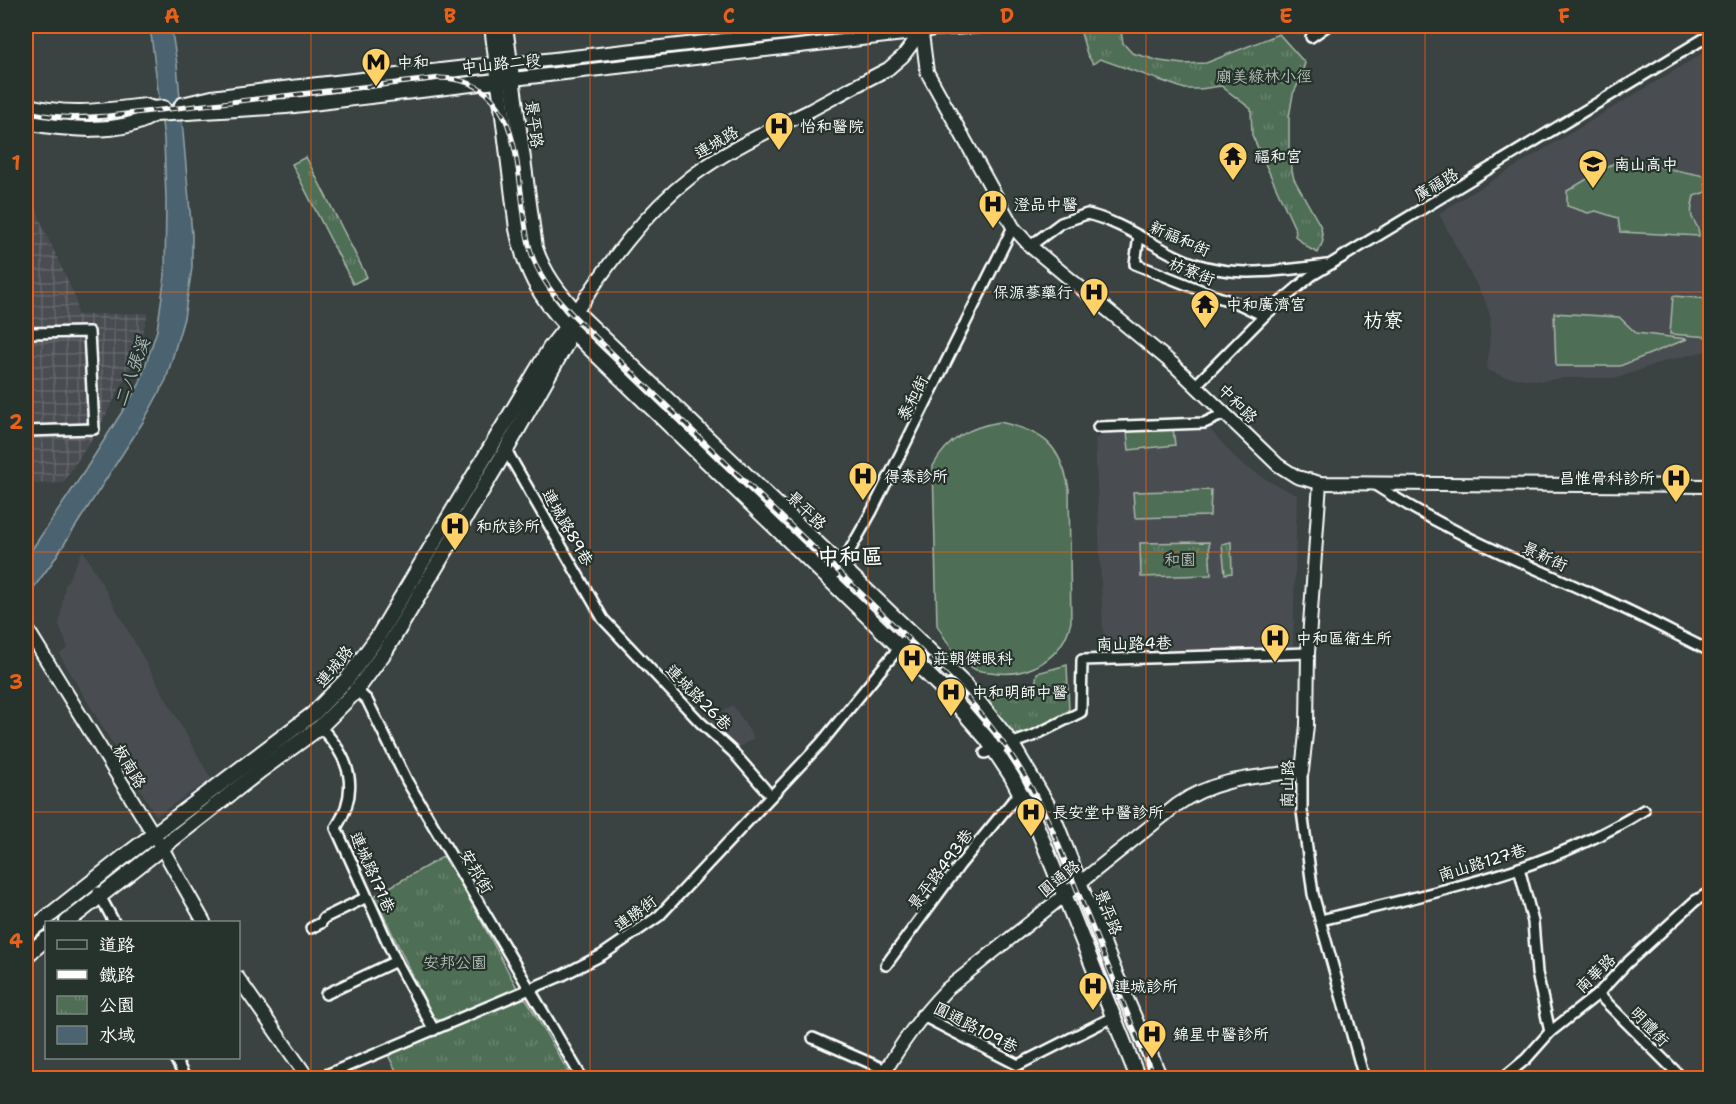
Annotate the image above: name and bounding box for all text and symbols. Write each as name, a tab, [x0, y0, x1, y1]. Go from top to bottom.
text: A	[164, 3, 180, 29]
text: B	[444, 3, 456, 29]
text: C	[723, 3, 735, 29]
text: D	[1000, 3, 1014, 29]
text: E	[1279, 3, 1293, 29]
text: F	[1558, 3, 1570, 29]
metro station icon: 中和	[360, 46, 392, 88]
street label: 中山路二段	[460, 49, 542, 78]
place label: 中和	[397, 52, 429, 73]
park label: 廟美綠林小徑	[1216, 66, 1312, 87]
street label: 景平路	[521, 99, 548, 149]
hospital icon: 怡和醫院	[763, 110, 795, 152]
place label: 怡和醫院	[800, 116, 864, 137]
street label: 連城路	[690, 121, 742, 164]
temple icon: 福和宮	[1217, 140, 1249, 182]
place label: 福和宮	[1254, 146, 1302, 167]
school or university icon: 南山高中	[1577, 148, 1609, 190]
text: 1	[11, 150, 21, 176]
place label: 南山高中	[1614, 154, 1678, 175]
street label: 廣福路	[1410, 163, 1462, 206]
hospital icon: 澄品中醫	[977, 188, 1009, 230]
place label: 澄品中醫	[1014, 194, 1078, 215]
street label: 新福和街	[1146, 216, 1213, 261]
street label: 枋寮街	[1166, 253, 1218, 290]
hospital icon: 保源蔘藥行	[1078, 276, 1110, 318]
place label: 保源蔘藥行	[993, 282, 1073, 303]
temple icon: 中和廣濟宮	[1189, 288, 1221, 330]
place label: 中和廣濟宮	[1226, 294, 1306, 315]
district label: 枋寮	[1363, 307, 1403, 333]
water label: 二八張溪	[108, 333, 156, 410]
street label: 泰和街	[892, 372, 933, 424]
street label: 中和路	[1213, 379, 1262, 428]
text: 2	[9, 409, 23, 435]
hospital icon: 得泰診所	[847, 460, 879, 502]
hospital icon: 昌惟骨科診所	[1660, 462, 1692, 504]
place label: 得泰診所	[884, 466, 948, 487]
place label: 昌惟骨科診所	[1559, 468, 1655, 489]
street label: 連城路89巷	[537, 485, 598, 570]
street label: 景平路	[782, 486, 831, 535]
hospital icon: 和欣診所	[439, 510, 471, 552]
place label: 和欣診所	[476, 516, 540, 537]
street label: 景新街	[1519, 537, 1571, 576]
district label: 中和區	[817, 542, 883, 571]
park label: 和園	[1164, 549, 1196, 570]
hospital icon: 中和區衛生所	[1259, 622, 1291, 664]
place label: 中和區衛生所	[1296, 628, 1392, 649]
street label: 南山路4巷	[1096, 632, 1172, 655]
street label: 連城路	[311, 641, 358, 692]
hospital icon: 莊朝傑眼科	[896, 642, 928, 684]
place label: 莊朝傑眼科	[933, 648, 1013, 669]
street label: 連城路26巷	[661, 660, 736, 735]
text: 3	[9, 669, 23, 695]
hospital icon: 中和明師中醫	[935, 676, 967, 718]
place label: 中和明師中醫	[972, 682, 1068, 703]
street label: 板南路	[108, 740, 151, 792]
street label: 南山路	[1277, 760, 1298, 808]
hospital icon: 長安堂中醫診所	[1015, 796, 1047, 838]
place label: 長安堂中醫診所	[1052, 802, 1164, 823]
street label: 景平路493巷	[903, 825, 978, 914]
street label: 連城路171巷	[345, 828, 400, 916]
street label: 南山路127巷	[1435, 839, 1529, 886]
street label: 安邦街	[455, 845, 498, 897]
street label: 圓通路	[1034, 855, 1085, 902]
street label: 景平路	[1090, 886, 1127, 938]
street label: 連勝街	[610, 891, 661, 936]
legend	[45, 921, 240, 1059]
text: 4	[9, 928, 23, 954]
text: 道路	[99, 933, 135, 957]
street label: 南華路	[1571, 949, 1620, 998]
park label: 安邦公園	[423, 952, 487, 973]
text: 鐵路	[99, 963, 135, 987]
hospital icon: 連城診所	[1077, 970, 1109, 1012]
place label: 連城診所	[1114, 976, 1178, 997]
text: 公園	[99, 993, 135, 1017]
street label: 圓通路109巷	[930, 997, 1022, 1058]
street label: 明禮街	[1625, 1002, 1674, 1051]
hospital icon: 錦星中醫診所	[1136, 1018, 1168, 1060]
text: 水域	[99, 1023, 135, 1047]
place label: 錦星中醫診所	[1173, 1024, 1269, 1045]

